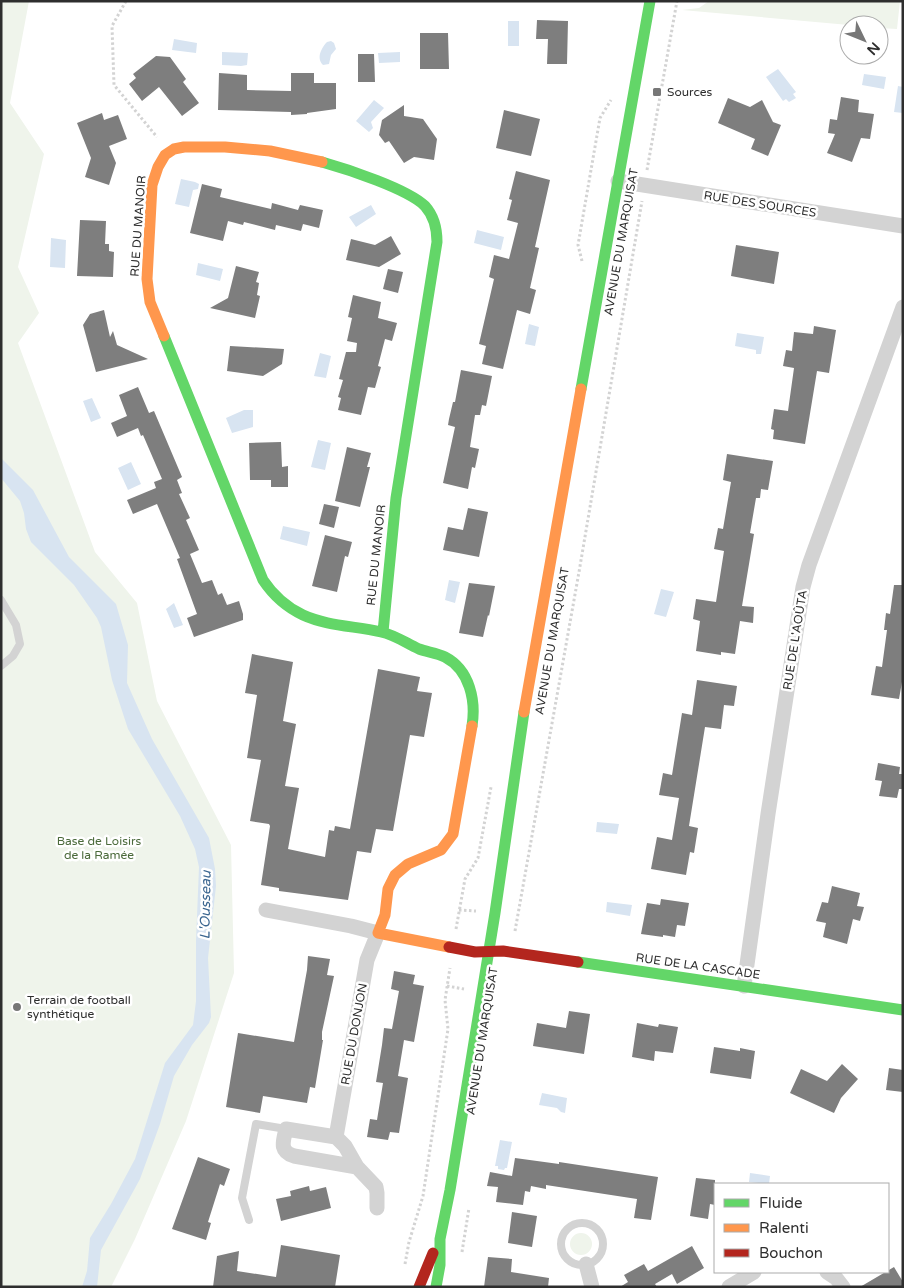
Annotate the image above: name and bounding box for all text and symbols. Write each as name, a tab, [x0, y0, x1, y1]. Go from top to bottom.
north arrow	[839, 15, 889, 65]
text: N	[863, 39, 883, 58]
place label: Sources	[667, 85, 713, 99]
marker: Sources	[651, 86, 663, 98]
street label: AVENUE DU MARQUISAT	[601, 167, 641, 317]
street label: RUE DU MANOIR	[127, 175, 149, 277]
street label: RUE DES SOURCES	[703, 188, 817, 220]
street label: RUE DU MANOIR	[364, 504, 388, 606]
street label: AVENUE DU MARQUISAT	[532, 566, 572, 716]
street label: RUE DE L'AOÛTA	[780, 589, 810, 691]
park label: Base de Loisirs de la Ramée	[57, 834, 141, 862]
water label: L'Ousseau	[196, 869, 215, 939]
street label: RUE DE LA CASCADE	[635, 950, 761, 982]
street label: AVENUE DU MARQUISAT	[463, 965, 501, 1116]
street label: RUE DU DONJON	[338, 982, 370, 1086]
place label: Terrain de football synthétique	[27, 993, 131, 1021]
marker: Terrain de football synthétique	[11, 1001, 23, 1013]
legend	[714, 1183, 889, 1273]
text: Fluide	[759, 1194, 803, 1212]
text: Ralenti	[759, 1219, 809, 1237]
text: Bouchon	[759, 1244, 823, 1262]

